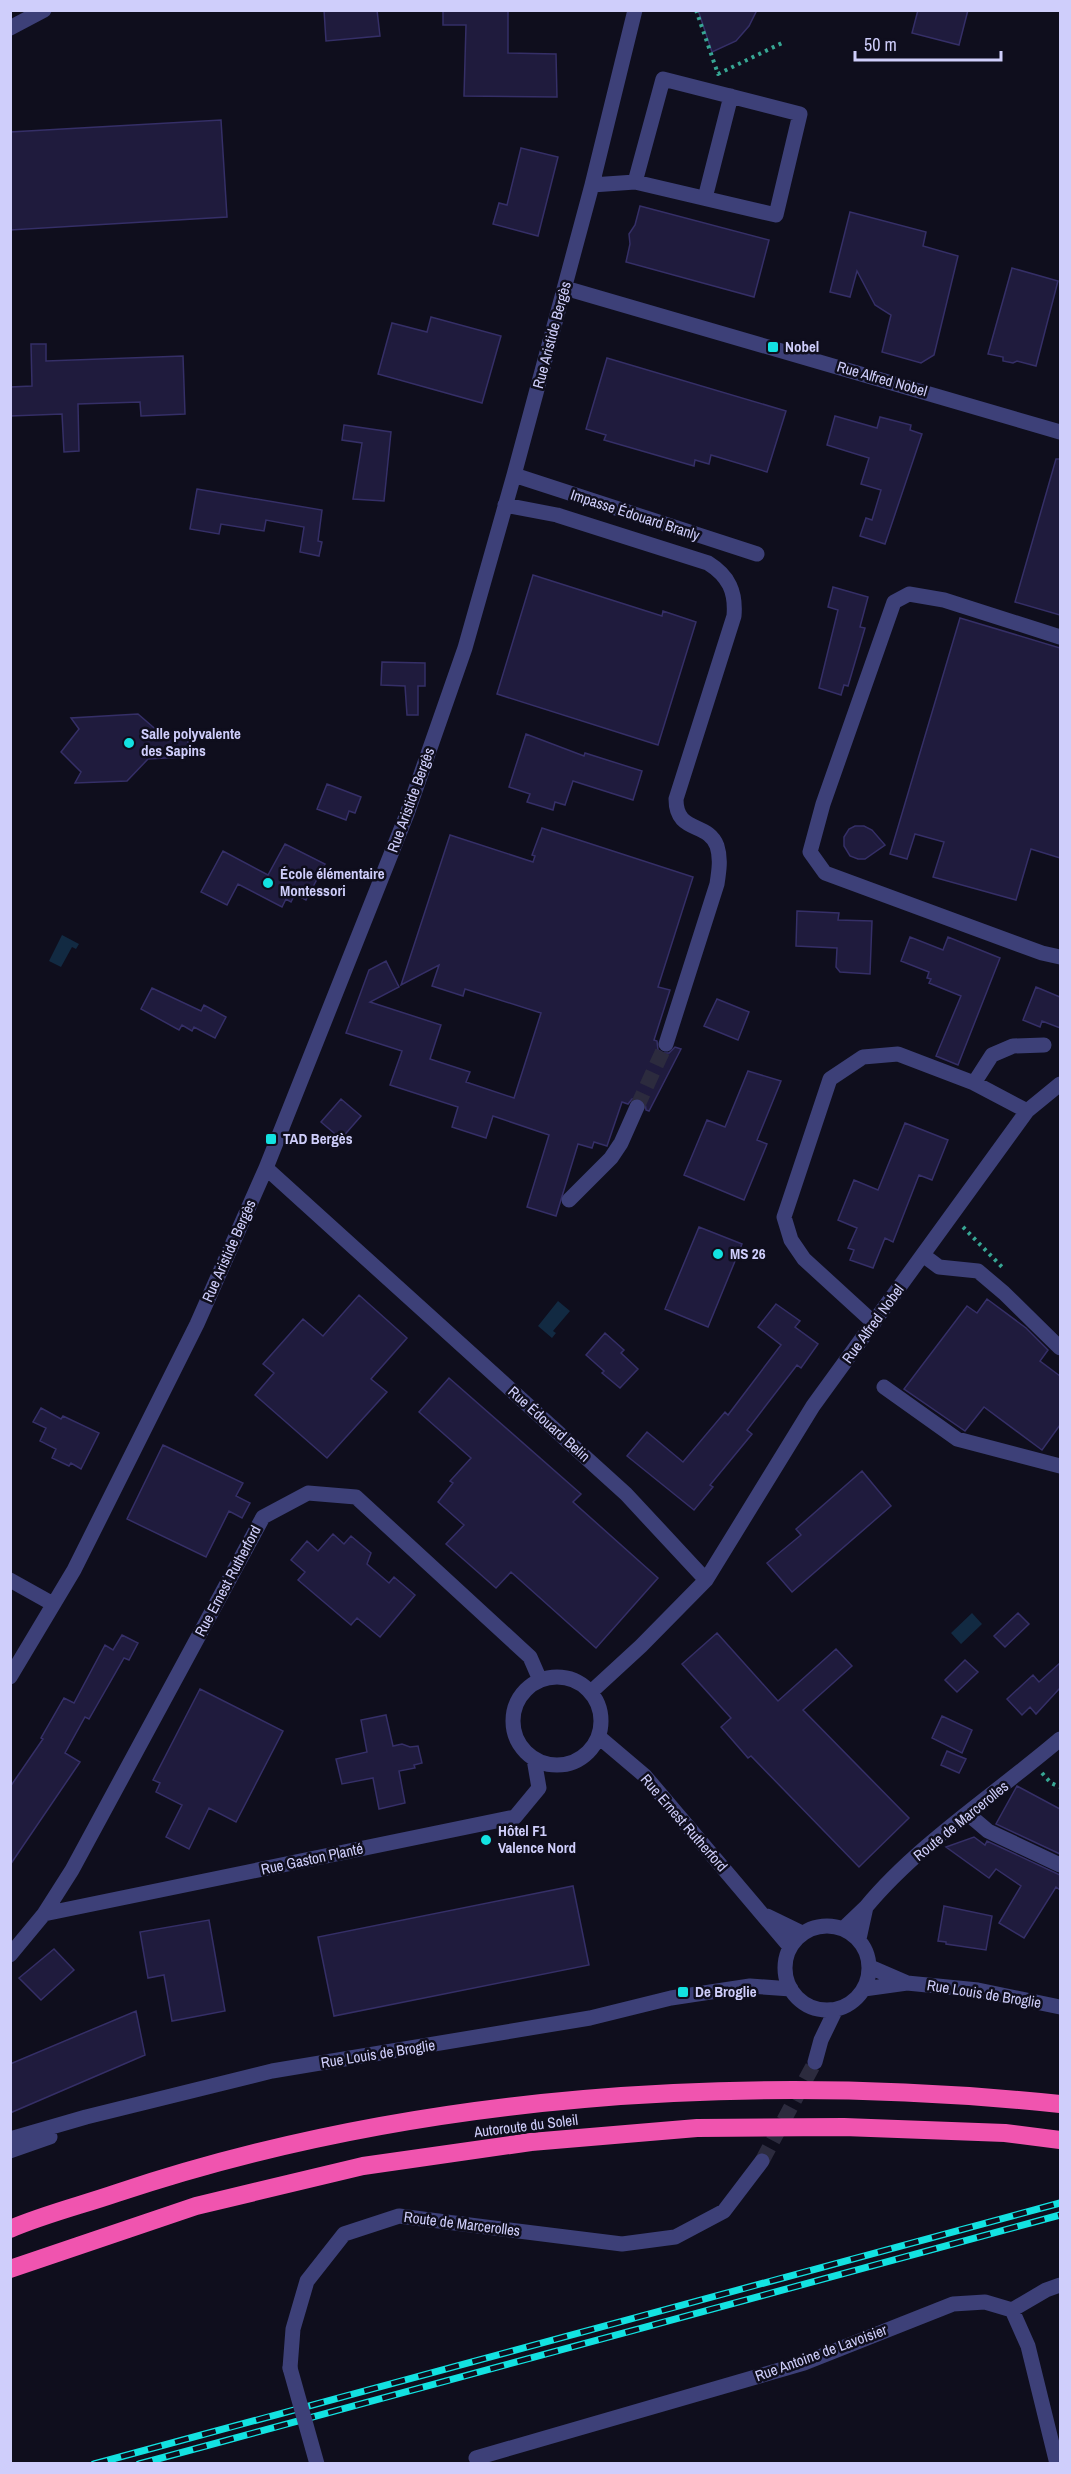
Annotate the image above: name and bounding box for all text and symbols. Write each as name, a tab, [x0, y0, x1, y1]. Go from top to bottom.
scale bar	[855, 24, 1000, 62]
text: 50 m	[864, 32, 897, 57]
street label: Rue Aristide Bergès	[527, 279, 576, 391]
place label: Nobel	[785, 336, 819, 357]
marker: Nobel	[766, 340, 780, 354]
street label: Rue Alfred Nobel	[835, 356, 930, 401]
street label: Impasse Édouard Branly	[568, 484, 703, 546]
place label: Salle polyvalente des Sapins	[141, 723, 241, 761]
marker: Salle polyvalente des Sapins	[122, 736, 136, 750]
street label: Rue Aristide Bergès	[382, 745, 439, 855]
place label: École élémentaire Montessori	[280, 863, 385, 901]
marker: École élémentaire Montessori	[261, 876, 275, 890]
place label: TAD Bergès	[283, 1128, 353, 1149]
marker: TAD Bergès	[264, 1132, 278, 1146]
street label: Rue Aristide Bergès	[197, 1196, 261, 1305]
place label: MS 26	[730, 1243, 766, 1264]
marker: MS 26	[711, 1247, 725, 1261]
street label: Rue Alfred Nobel	[837, 1280, 908, 1367]
street label: Rue Édouard Belin	[504, 1381, 595, 1466]
street label: Rue Ernest Rutherford	[189, 1522, 266, 1640]
street label: Rue Ernest Rutherford	[636, 1769, 733, 1876]
street label: Route de Marcerolles	[909, 1776, 1013, 1866]
place label: Hôtel F1 Valence Nord	[498, 1820, 576, 1858]
marker: Hôtel F1 Valence Nord	[479, 1833, 493, 1847]
street label: Rue Gaston Planté	[259, 1837, 365, 1880]
street label: Rue Louis de Broglie	[925, 1974, 1043, 2013]
place label: De Broglie	[695, 1981, 757, 2002]
marker: De Broglie	[676, 1985, 690, 1999]
street label: Rue Louis de Broglie	[319, 2034, 437, 2073]
street label: Autoroute du Soleil	[472, 2109, 579, 2142]
street label: Route de Marcerolles	[403, 2206, 521, 2241]
street label: Rue Antoine de Lavoisier	[752, 2319, 890, 2386]

